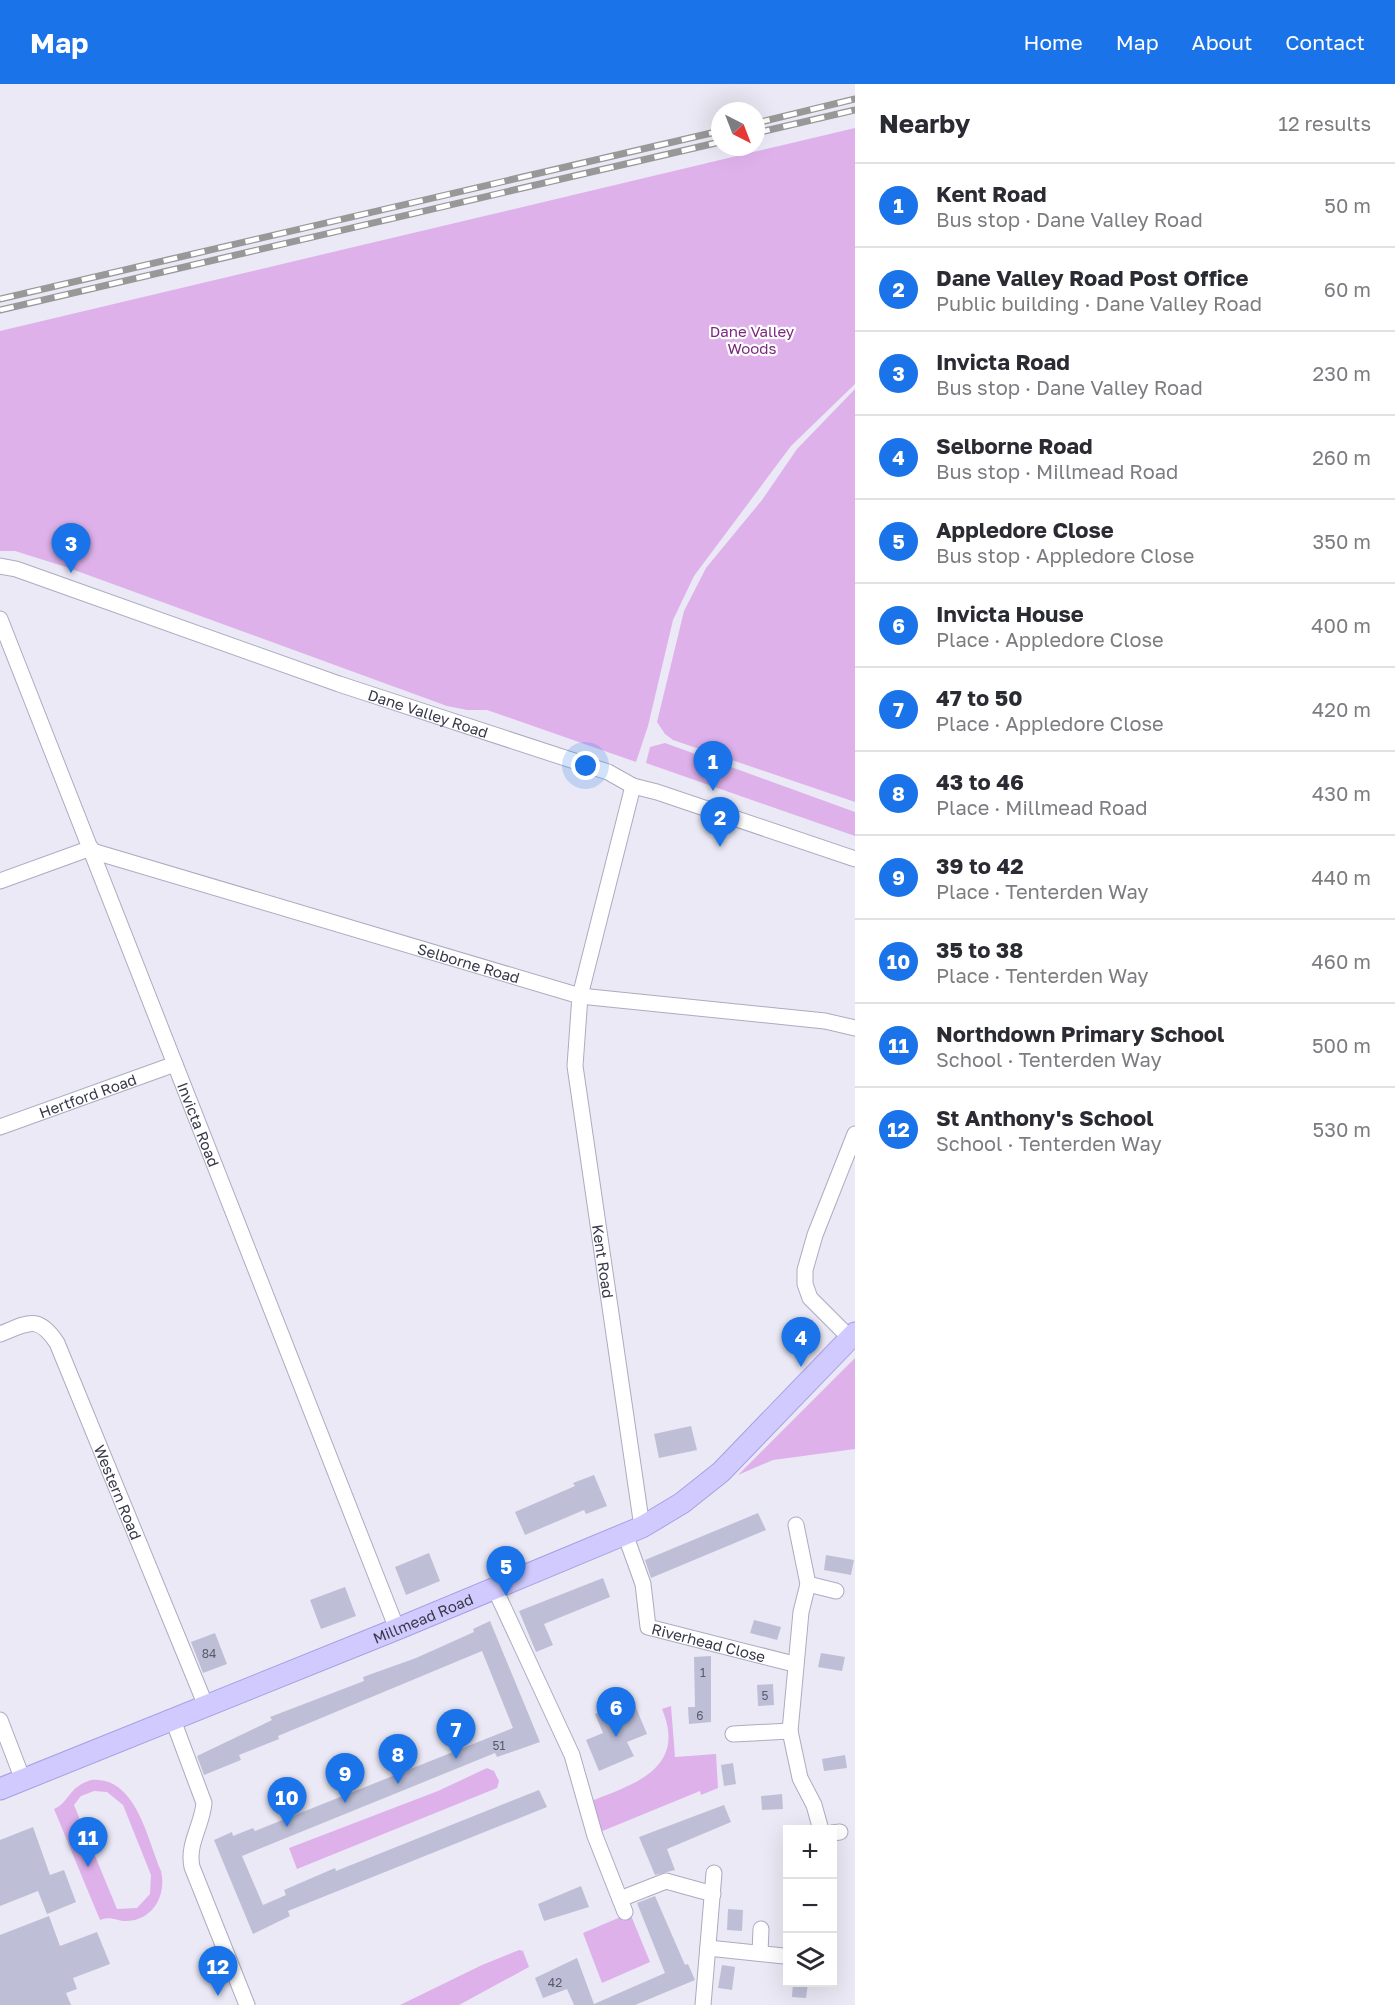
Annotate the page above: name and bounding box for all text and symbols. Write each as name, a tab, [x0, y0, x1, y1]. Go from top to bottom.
text: Map	[30, 26, 88, 59]
text: Home	[1023, 29, 1083, 55]
text: Map	[1116, 29, 1159, 55]
text: About	[1192, 29, 1252, 55]
text: Contact	[1285, 29, 1365, 55]
north arrow	[711, 102, 765, 156]
text: Nearby	[879, 108, 970, 139]
text: 12 results	[1278, 111, 1371, 135]
text: Kent Road	[936, 180, 1047, 207]
text: 1	[893, 193, 904, 217]
text: 50 m	[1324, 193, 1371, 217]
text: Bus stop · Dane Valley Road	[936, 207, 1203, 231]
text: Dane Valley Road Post Office	[936, 264, 1248, 291]
text: 2	[892, 277, 905, 301]
text: 60 m	[1324, 277, 1371, 301]
text: Public building · Dane Valley Road	[936, 291, 1262, 315]
park label: Dane Valley Woods	[710, 322, 795, 357]
text: Invicta Road	[936, 348, 1070, 375]
text: 3	[892, 361, 905, 385]
text: 230 m	[1313, 361, 1371, 385]
text: Bus stop · Dane Valley Road	[936, 375, 1203, 399]
text: Selborne Road	[936, 432, 1093, 459]
text: 4	[892, 445, 905, 469]
text: 260 m	[1312, 445, 1371, 469]
text: Bus stop · Millmead Road	[936, 459, 1178, 483]
text: Appledore Close	[936, 516, 1114, 543]
pin: 3	[52, 524, 90, 573]
text: 5	[892, 529, 905, 553]
text: 350 m	[1313, 529, 1371, 553]
text: Bus stop · Appledore Close	[936, 543, 1194, 567]
text: Invicta House	[936, 600, 1084, 627]
text: 6	[892, 613, 905, 637]
text: 400 m	[1311, 613, 1371, 637]
text: Place · Appledore Close	[936, 627, 1164, 651]
text: 47 to 50	[936, 684, 1022, 711]
street label: Dane Valley Road	[366, 685, 490, 741]
text: 7	[893, 697, 904, 721]
text: 420 m	[1312, 697, 1371, 721]
text: Place · Appledore Close	[936, 711, 1164, 735]
pin: 1	[694, 742, 732, 791]
your location	[571, 751, 600, 780]
text: 43 to 46	[936, 768, 1024, 795]
text: 8	[892, 781, 905, 805]
text: 430 m	[1312, 781, 1371, 805]
text: Place · Millmead Road	[936, 795, 1148, 819]
pin: 2	[700, 798, 740, 847]
text: 39 to 42	[936, 852, 1024, 879]
text: 9	[892, 865, 905, 889]
text: 440 m	[1312, 865, 1371, 889]
text: Place · Tenterden Way	[936, 879, 1149, 903]
text: 35 to 38	[936, 936, 1023, 963]
street label: Selborne Road	[415, 939, 522, 987]
text: 10	[887, 949, 910, 973]
text: 460 m	[1312, 949, 1371, 973]
text: Place · Tenterden Way	[936, 963, 1149, 987]
text: Northdown Primary School	[936, 1020, 1224, 1047]
text: 11	[888, 1033, 909, 1057]
text: 500 m	[1312, 1033, 1371, 1057]
text: School · Tenterden Way	[936, 1047, 1162, 1071]
street label: Hertford Road	[36, 1070, 139, 1121]
street label: Invicta Road	[174, 1079, 223, 1169]
text: St Anthony's School	[936, 1104, 1154, 1131]
text: 12	[887, 1117, 910, 1141]
text: 530 m	[1313, 1117, 1371, 1141]
text: School · Tenterden Way	[936, 1131, 1162, 1155]
street label: Kent Road	[589, 1223, 618, 1299]
pin: 4	[782, 1318, 820, 1367]
street label: Western Road	[91, 1442, 146, 1542]
pin: 5	[486, 1546, 526, 1596]
street label: Millmead Road	[370, 1589, 476, 1647]
street label: Riverhead Close	[650, 1619, 768, 1666]
house number: 84	[202, 1646, 216, 1661]
house number: 1	[700, 1665, 706, 1680]
pin: 6	[596, 1688, 636, 1737]
house number: 5	[762, 1688, 769, 1703]
house number: 6	[696, 1708, 704, 1723]
pin: 7	[436, 1710, 476, 1759]
pin: 8	[378, 1734, 418, 1784]
house number: 51	[493, 1738, 506, 1753]
pin: 9	[326, 1754, 364, 1803]
pin: 10	[268, 1778, 306, 1827]
pin: 11	[68, 1818, 107, 1867]
map controls	[783, 1825, 837, 1987]
button: +	[783, 1825, 837, 1879]
button: −	[783, 1879, 837, 1933]
button: layers	[783, 1933, 837, 1987]
pin: 12	[198, 1946, 238, 1996]
house number: 42	[548, 1975, 562, 1990]

